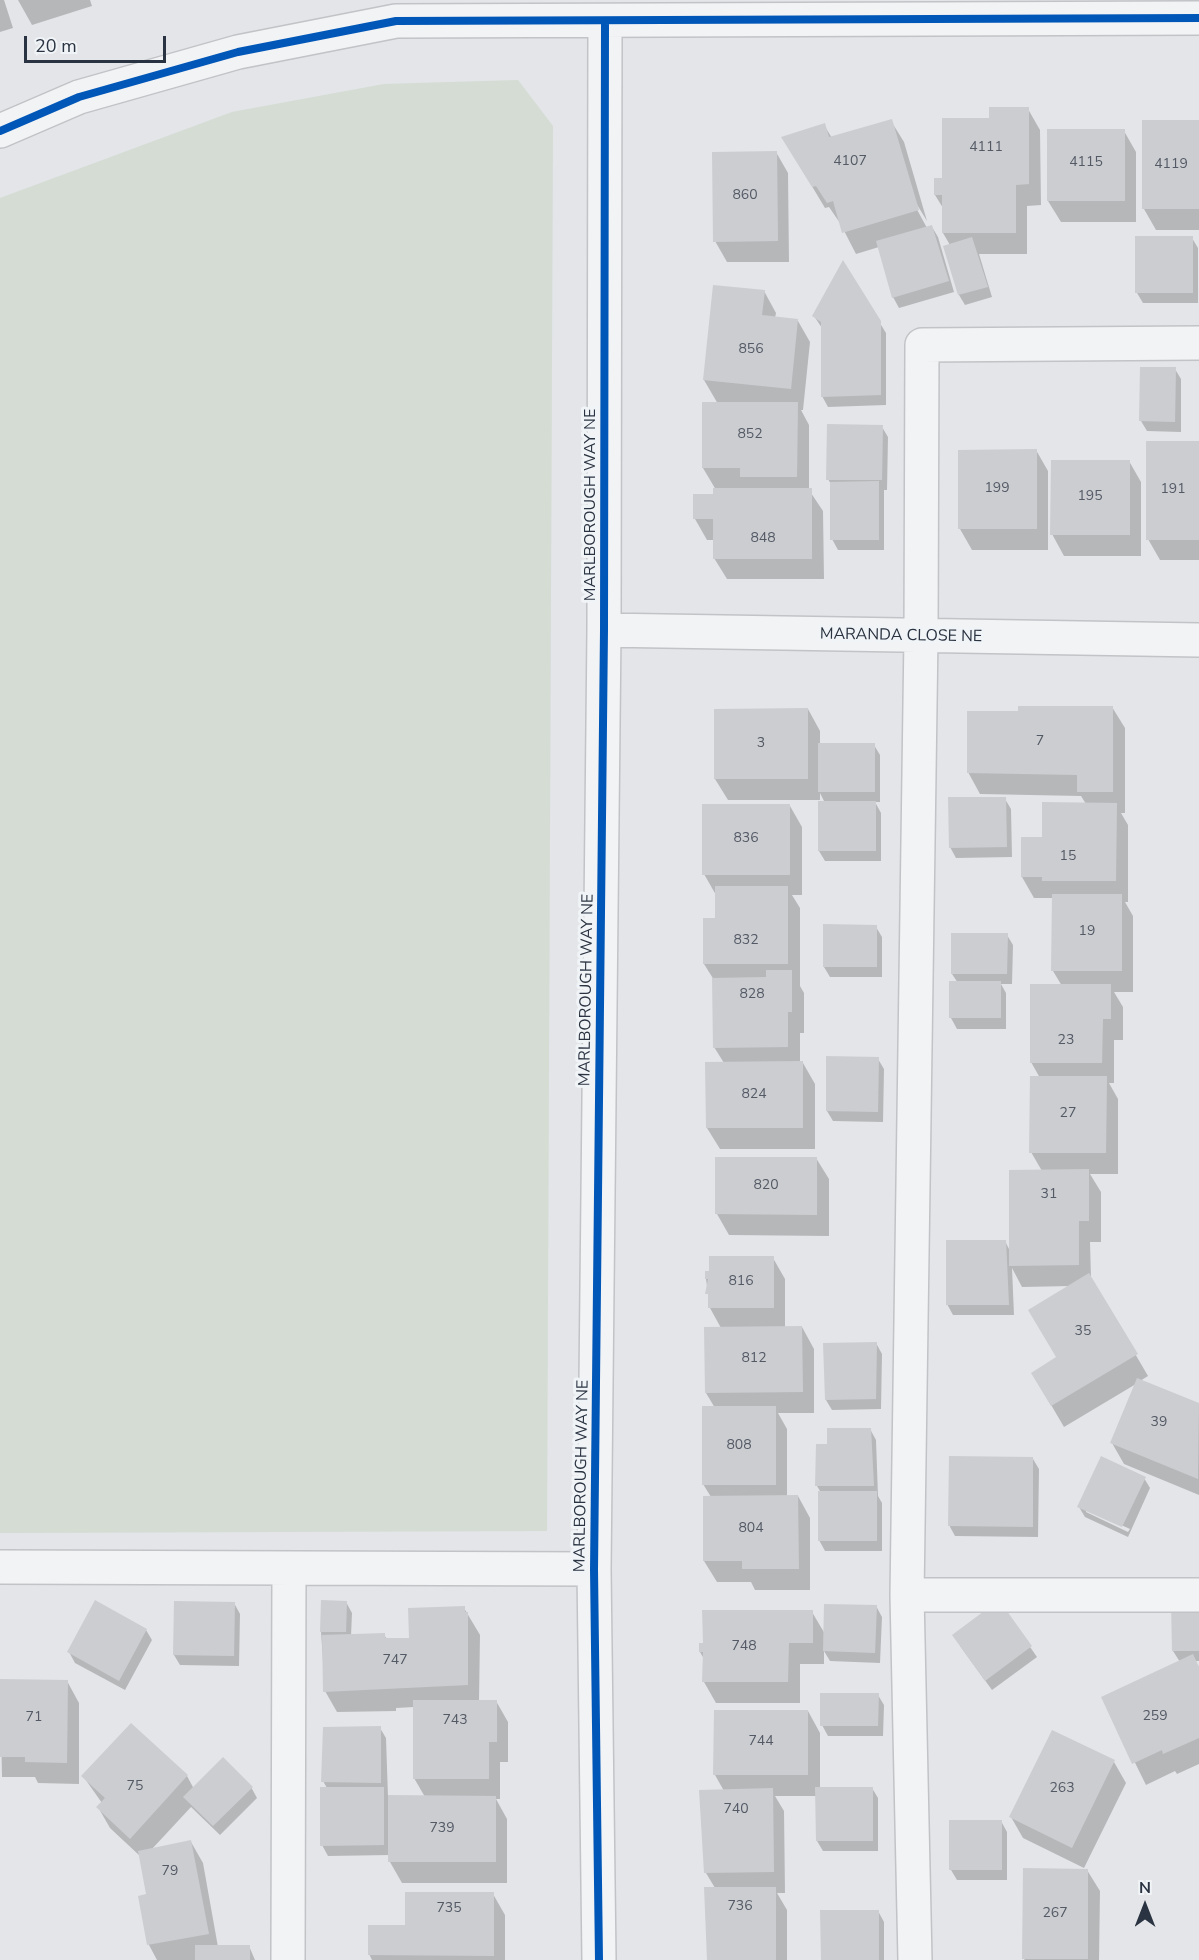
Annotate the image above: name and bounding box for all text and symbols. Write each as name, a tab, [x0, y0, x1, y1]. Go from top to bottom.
scale bar	[27, 24, 170, 62]
text: 20 m	[35, 34, 77, 58]
house number: 4111	[969, 140, 1003, 156]
house number: 4107	[833, 154, 867, 170]
house number: 4115	[1069, 155, 1103, 171]
house number: 4119	[1154, 157, 1188, 173]
house number: 860	[732, 188, 758, 204]
house number: 856	[738, 342, 764, 358]
street label: MARLBOROUGH WAY NE	[581, 409, 601, 601]
house number: 852	[737, 427, 763, 443]
house number: 199	[984, 481, 1010, 497]
house number: 191	[1160, 482, 1186, 498]
house number: 195	[1077, 489, 1103, 505]
house number: 848	[750, 531, 776, 547]
street label: MARANDA CLOSE NE	[820, 625, 982, 647]
house number: 7	[1036, 734, 1044, 750]
house number: 3	[757, 736, 765, 752]
house number: 836	[733, 831, 759, 847]
house number: 15	[1060, 849, 1076, 865]
street label: MARLBOROUGH WAY NE	[576, 894, 598, 1086]
house number: 19	[1079, 924, 1095, 940]
house number: 832	[733, 933, 759, 949]
house number: 828	[739, 987, 765, 1003]
house number: 23	[1058, 1033, 1074, 1049]
house number: 824	[741, 1087, 767, 1103]
house number: 27	[1060, 1106, 1076, 1122]
house number: 820	[753, 1178, 779, 1194]
house number: 31	[1041, 1187, 1057, 1203]
house number: 816	[728, 1274, 754, 1290]
house number: 35	[1075, 1324, 1091, 1340]
house number: 812	[741, 1351, 767, 1367]
street label: MARLBOROUGH WAY NE	[571, 1380, 593, 1572]
house number: 39	[1151, 1415, 1167, 1431]
house number: 808	[726, 1438, 752, 1454]
house number: 804	[738, 1521, 764, 1537]
house number: 748	[731, 1639, 757, 1655]
house number: 747	[382, 1653, 408, 1669]
house number: 259	[1142, 1709, 1168, 1725]
house number: 71	[26, 1710, 42, 1726]
house number: 743	[442, 1713, 468, 1729]
house number: 744	[748, 1734, 774, 1750]
house number: 75	[127, 1779, 143, 1795]
house number: 263	[1049, 1781, 1075, 1797]
house number: 740	[723, 1802, 749, 1818]
house number: 739	[429, 1821, 455, 1837]
house number: 79	[162, 1864, 178, 1880]
north arrow	[1115, 1876, 1175, 1936]
text: N	[1139, 1877, 1151, 1899]
house number: 736	[727, 1899, 753, 1915]
house number: 735	[436, 1901, 462, 1917]
house number: 267	[1042, 1906, 1068, 1922]

